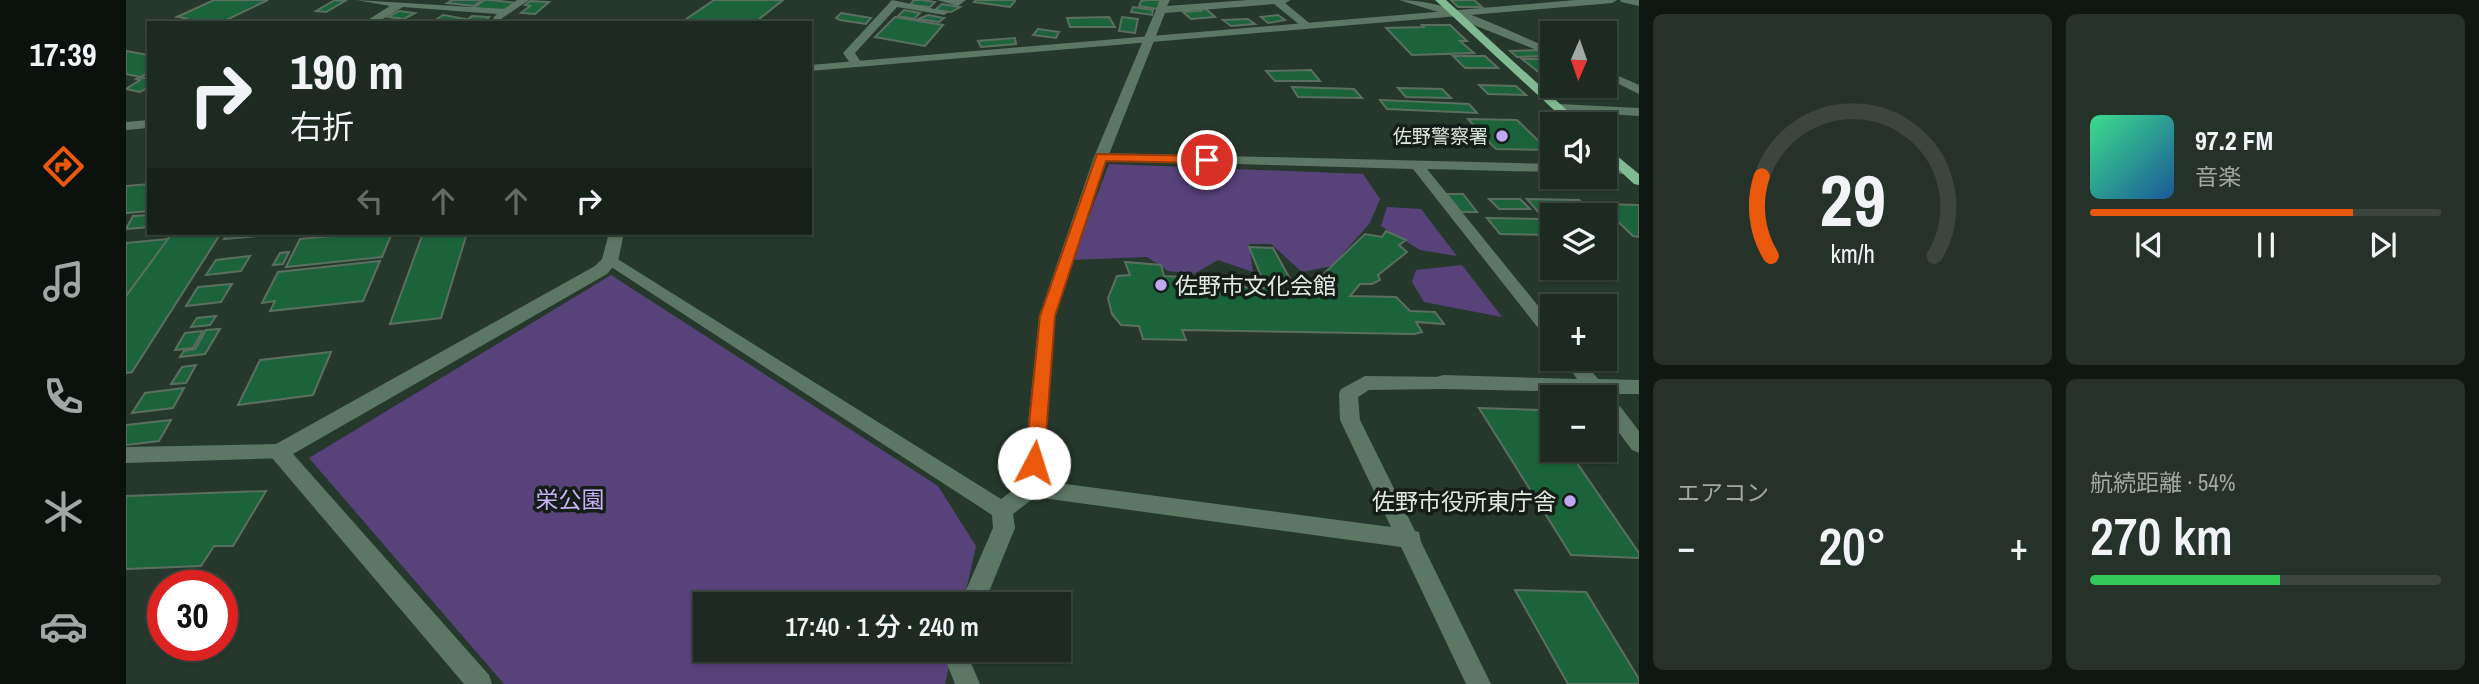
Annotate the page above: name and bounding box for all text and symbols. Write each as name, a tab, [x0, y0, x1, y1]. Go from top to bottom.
north arrow	[1540, 21, 1617, 98]
map controls	[1540, 21, 1617, 462]
text: 17:39	[29, 33, 97, 76]
text: 190 m	[290, 38, 404, 104]
icon: right	[175, 49, 266, 140]
text: 右折	[290, 105, 354, 148]
button: sound	[1540, 112, 1617, 189]
place label: 佐野警察署	[1393, 123, 1488, 149]
text: 97.2 FM	[2195, 123, 2273, 158]
marker: 佐野警察署	[1494, 128, 1510, 144]
pin	[1177, 130, 1237, 190]
icon: arrive	[1188, 141, 1226, 179]
icon: directions	[39, 142, 88, 191]
text: 29	[1819, 151, 1886, 249]
text: 音楽	[2195, 161, 2241, 192]
icon: left	[351, 182, 389, 220]
icon: ahead	[424, 182, 462, 220]
icon: ahead	[497, 182, 535, 220]
icon: right	[570, 182, 608, 220]
button: layers	[1540, 203, 1617, 280]
icon: previous	[2130, 226, 2168, 264]
icon: pause	[2247, 226, 2285, 264]
icon: next	[2364, 226, 2402, 264]
text: km/h	[1830, 237, 1875, 271]
icon: music	[39, 257, 88, 306]
place label: 佐野市文化会館	[1175, 270, 1336, 301]
marker: 佐野市文化会館	[1153, 277, 1169, 293]
button: +	[1540, 294, 1617, 371]
icon: phone	[39, 372, 88, 421]
button: −	[1540, 385, 1617, 462]
position arrow	[997, 426, 1071, 500]
text: 航続距離 · 54%	[2090, 467, 2235, 498]
text: エアコン	[1677, 477, 1769, 508]
park label: 栄公園	[536, 484, 605, 515]
place label: 佐野市役所東庁舎	[1372, 486, 1556, 517]
icon: climate	[39, 487, 88, 536]
marker: 佐野市役所東庁舎	[1562, 493, 1578, 509]
text: 270 km	[2090, 501, 2233, 571]
text: 20°	[1818, 511, 1887, 581]
text: −	[1677, 521, 1695, 572]
text: +	[2010, 521, 2028, 572]
speed limit sign: 30	[147, 570, 238, 661]
icon: car	[39, 602, 88, 651]
text: 17:40 · 1 分 · 240 m	[785, 609, 979, 644]

